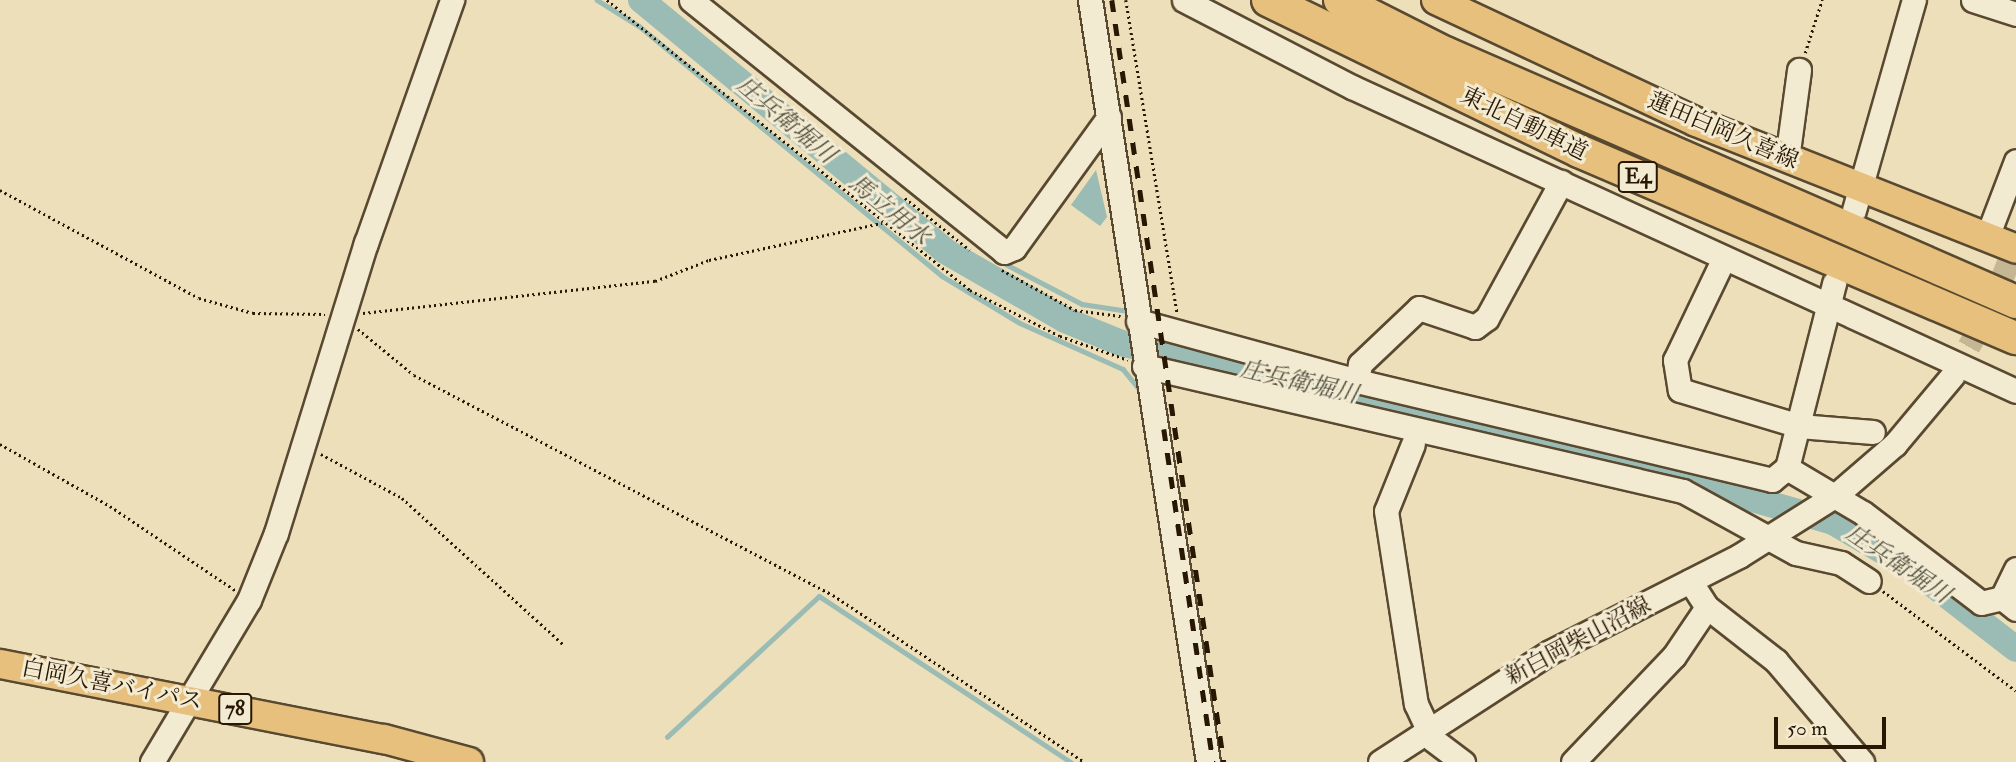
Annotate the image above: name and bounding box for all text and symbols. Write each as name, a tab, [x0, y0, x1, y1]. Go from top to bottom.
water label: 庄兵衛堀川	[731, 70, 841, 170]
street label: 東北自動車道	[1456, 81, 1592, 167]
street label: 蓮田白岡久喜線	[1644, 87, 1802, 175]
road number: E4	[1617, 160, 1659, 194]
water label: 馬立用水	[843, 169, 935, 251]
water label: 庄兵衛堀川	[1237, 354, 1361, 410]
water label: 庄兵衛堀川	[1840, 519, 1956, 609]
street label: 新白岡柴山沼線	[1500, 591, 1656, 691]
street label: 白岡久喜バイパス	[19, 654, 205, 716]
road number: 78	[218, 692, 252, 726]
scale bar	[1778, 702, 1890, 746]
text: 50 m	[1787, 715, 1828, 742]

